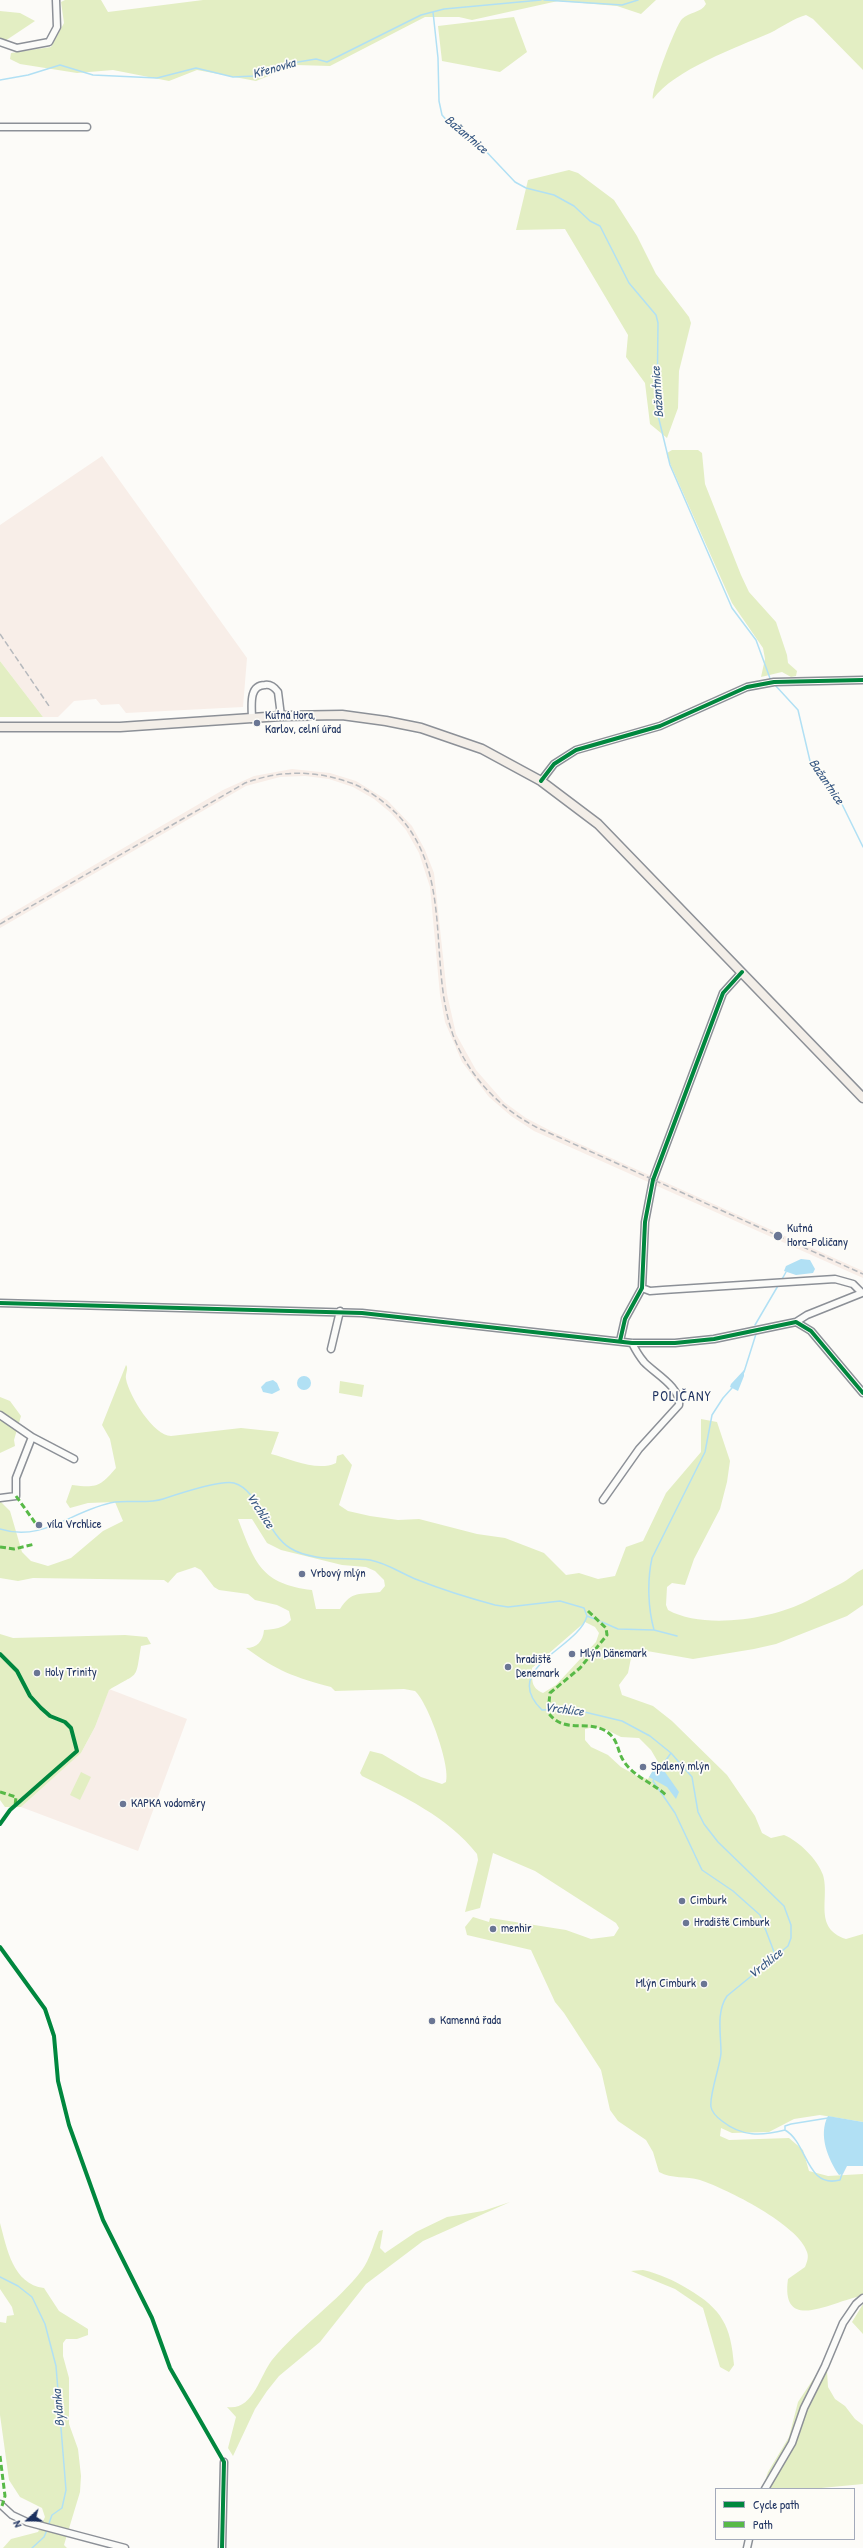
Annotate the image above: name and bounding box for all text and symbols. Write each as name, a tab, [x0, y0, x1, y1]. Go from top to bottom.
water label: Křenovka	[251, 55, 297, 83]
water label: Bažantnice	[441, 112, 491, 158]
water label: Bažantnice	[648, 366, 668, 418]
place label: Kutná Hora, Karlov, celní úřad	[265, 709, 341, 737]
marker: Kutná Hora, Karlov, celní úřad	[252, 718, 262, 728]
water label: Bažantnice	[805, 756, 847, 808]
place label: Kutná Hora-Poličany	[787, 1222, 848, 1250]
marker: Kutná Hora-Poličany	[772, 1230, 784, 1242]
district label: POLIČANY	[652, 1389, 712, 1405]
water label: Vrchlice	[243, 1490, 277, 1532]
place label: víla Vrchlice	[47, 1518, 102, 1532]
marker: víla Vrchlice	[34, 1520, 44, 1530]
place label: Vrbový mlýn	[310, 1567, 366, 1581]
marker: Vrbový mlýn	[297, 1569, 307, 1579]
place label: Mlýn Dänemark	[580, 1647, 647, 1661]
marker: Mlýn Dänemark	[567, 1649, 577, 1659]
place label: hradiště Denemark	[516, 1653, 559, 1681]
marker: hradiště Denemark	[503, 1662, 513, 1672]
place label: Holy Trinity	[45, 1666, 97, 1680]
marker: Holy Trinity	[32, 1668, 42, 1678]
water label: Vrchlice	[543, 1700, 585, 1720]
place label: Spálený mlýn	[651, 1760, 709, 1774]
marker: Spálený mlýn	[638, 1762, 648, 1772]
place label: KAPKA vodoměry	[131, 1797, 206, 1811]
marker: KAPKA vodoměry	[118, 1799, 128, 1809]
place label: Cimburk	[690, 1894, 727, 1908]
marker: Cimburk	[677, 1896, 687, 1906]
place label: Hradiště Cimburk	[694, 1916, 769, 1930]
marker: Hradiště Cimburk	[681, 1918, 691, 1928]
place label: menhir	[501, 1922, 532, 1936]
marker: menhir	[488, 1924, 498, 1934]
water label: Vrchlice	[746, 1946, 786, 1982]
place label: Mlýn Cimburk	[636, 1977, 696, 1991]
marker: Mlýn Cimburk	[699, 1979, 709, 1989]
place label: Kamenná řada	[440, 2014, 501, 2028]
marker: Kamenná řada	[427, 2016, 437, 2026]
water label: Bylanka	[50, 2389, 68, 2427]
legend	[715, 2488, 855, 2540]
text: Cycle path	[753, 2496, 799, 2513]
north arrow	[8, 2500, 48, 2540]
text: Path	[753, 2516, 773, 2533]
text: N	[9, 2519, 24, 2530]

